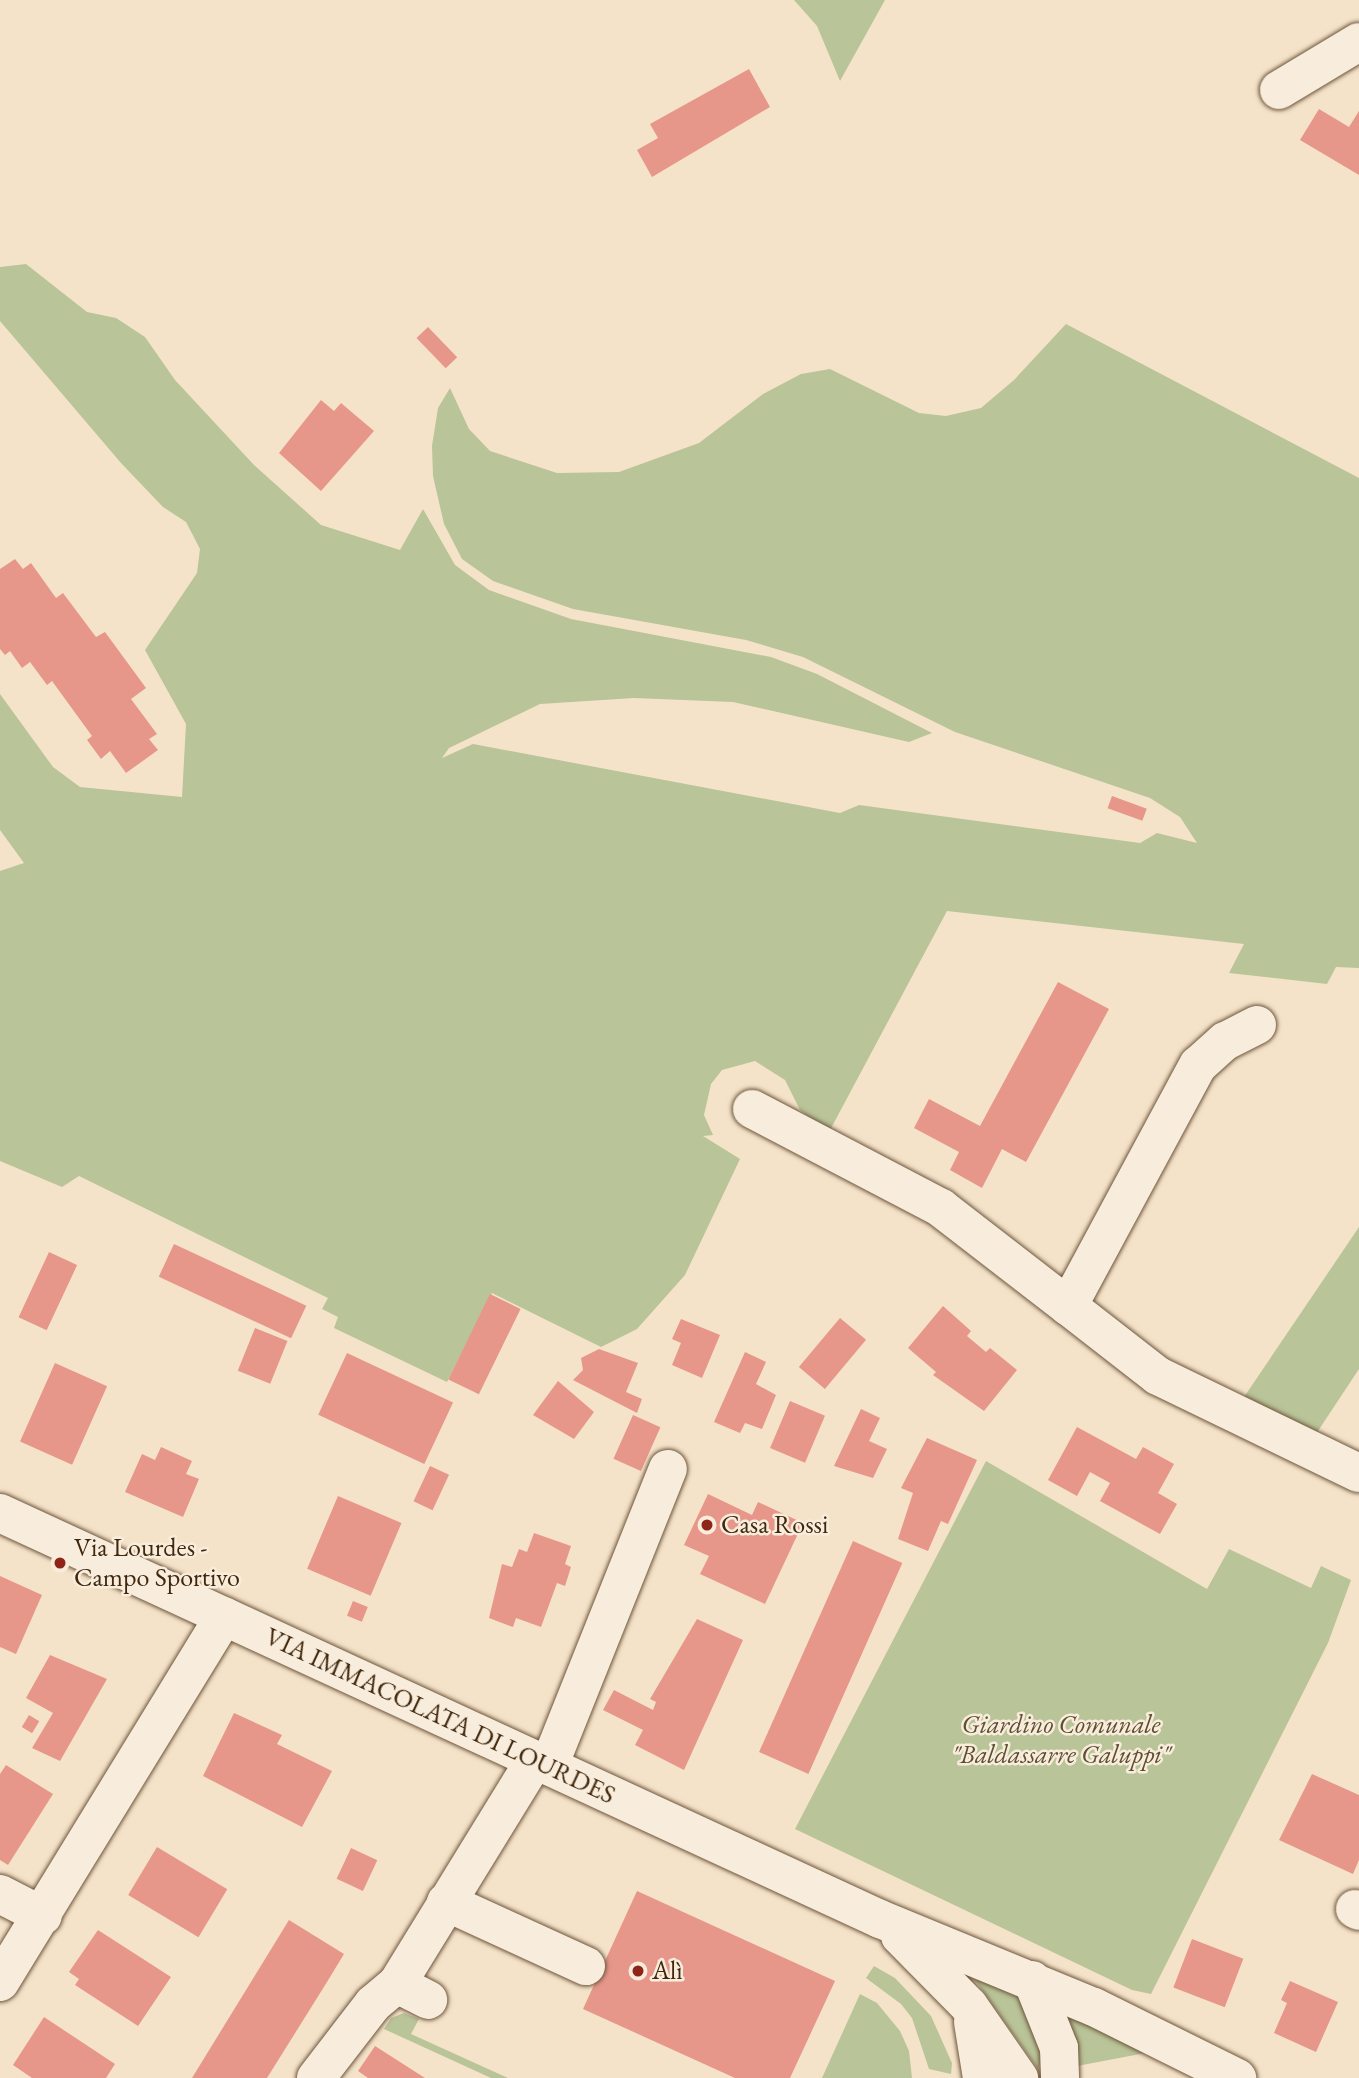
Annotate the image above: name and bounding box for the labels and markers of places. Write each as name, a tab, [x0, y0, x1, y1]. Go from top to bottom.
place label: Casa Rossi	[721, 1509, 828, 1541]
marker: Casa Rossi	[699, 1517, 715, 1533]
place label: Via Lourdes - Campo Sportivo	[74, 1532, 240, 1594]
marker: Via Lourdes - Campo Sportivo	[52, 1555, 68, 1571]
place label: Alì	[652, 1955, 683, 1987]
marker: Alì	[630, 1963, 646, 1979]

